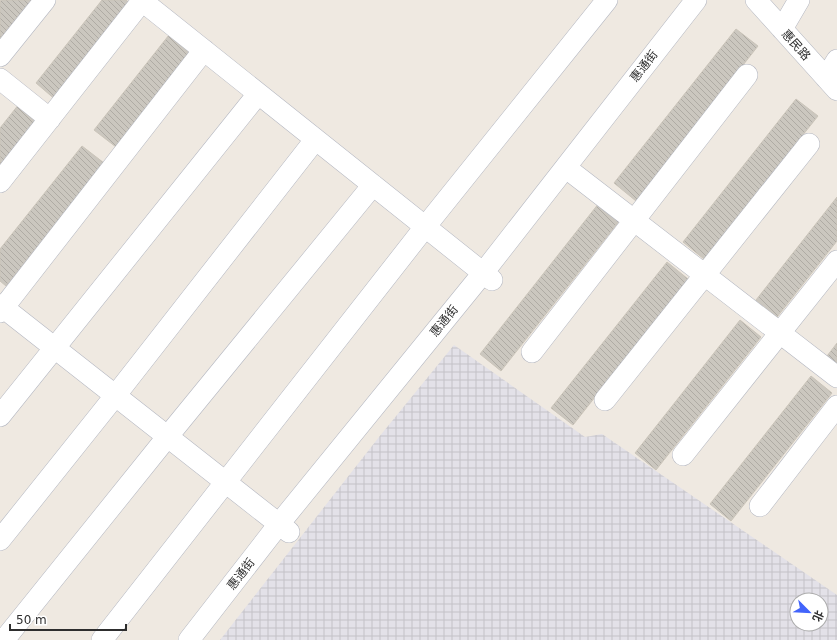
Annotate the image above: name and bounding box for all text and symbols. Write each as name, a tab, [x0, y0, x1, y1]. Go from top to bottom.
street label: 惠民路	[779, 27, 813, 63]
street label: 惠通街	[627, 48, 661, 84]
street label: 惠通街	[427, 303, 461, 339]
street label: 惠通街	[224, 556, 258, 592]
north arrow	[789, 592, 829, 632]
scale bar	[10, 606, 126, 632]
text: 北	[810, 608, 826, 624]
text: 50 m	[16, 613, 47, 627]

